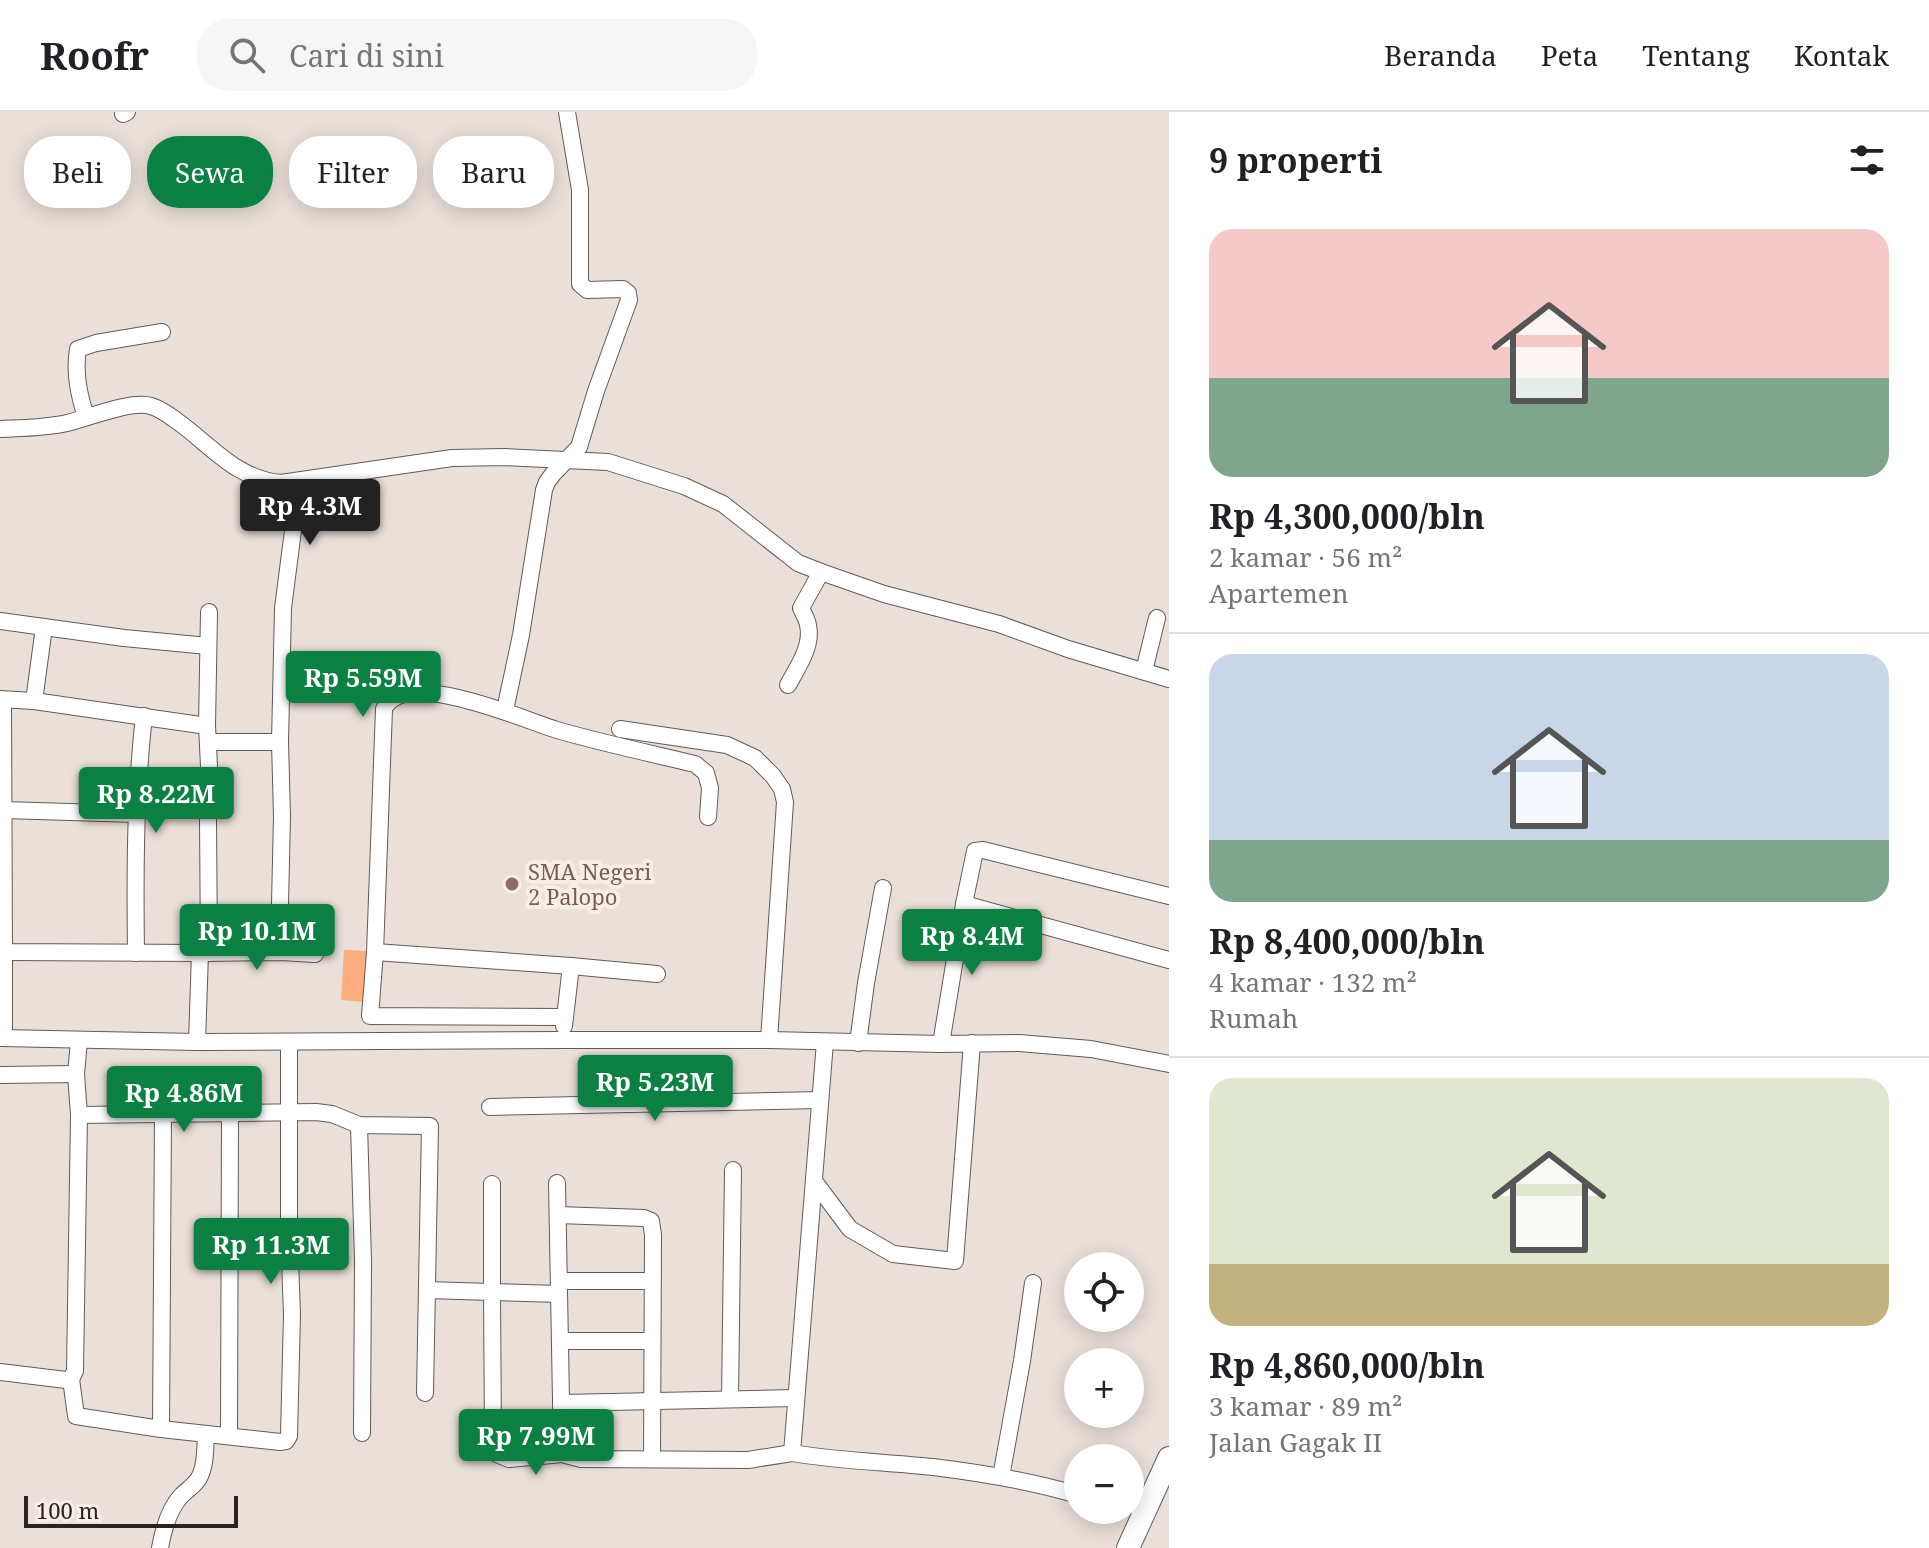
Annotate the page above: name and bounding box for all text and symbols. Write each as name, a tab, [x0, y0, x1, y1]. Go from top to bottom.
search box	[197, 19, 757, 91]
text: Roofr	[40, 29, 149, 81]
icon: search	[225, 33, 269, 77]
text: Cari di sini	[289, 35, 444, 76]
text: Beranda	[1384, 36, 1497, 74]
text: Peta	[1541, 36, 1598, 74]
text: Tentang	[1642, 36, 1750, 74]
text: Kontak	[1794, 36, 1889, 74]
chip: Beli	[24, 136, 131, 208]
chip: Sewa	[147, 136, 273, 208]
chip: Filter	[289, 136, 417, 208]
chip: Baru	[433, 136, 554, 208]
text: 9 properti	[1209, 137, 1383, 183]
icon: filters	[1845, 138, 1889, 182]
icon: home	[1477, 281, 1621, 425]
pin: Rp 4.3M	[236, 479, 384, 547]
text: Rp 4.3M	[258, 487, 362, 523]
text: Rp 4,300,000/bln	[1209, 493, 1485, 539]
text: 2 kamar · 56 m²	[1209, 539, 1402, 575]
text: Apartemen	[1209, 575, 1349, 611]
pin: Rp 5.59M	[280, 651, 446, 719]
text: Rp 5.59M	[304, 659, 422, 695]
icon: home	[1477, 706, 1621, 850]
pin: Rp 8.22M	[73, 767, 239, 835]
text: Rp 8.22M	[97, 775, 215, 811]
place label: SMA Negeri 2 Palopo	[528, 856, 651, 911]
marker: SMA Negeri 2 Palopo	[503, 875, 521, 893]
pin: Rp 10.1M	[174, 904, 340, 972]
pin: Rp 8.4M	[898, 909, 1046, 977]
text: Rp 10.1M	[198, 912, 316, 948]
text: Rp 8.4M	[920, 917, 1024, 953]
text: Rp 8,400,000/bln	[1209, 918, 1485, 964]
text: 4 kamar · 132 m²	[1209, 964, 1417, 1000]
text: Rumah	[1209, 1000, 1298, 1036]
pin: Rp 5.23M	[572, 1055, 738, 1123]
text: Rp 5.23M	[596, 1063, 714, 1099]
pin: Rp 4.86M	[101, 1066, 267, 1134]
text: Rp 4.86M	[125, 1074, 243, 1110]
icon: home	[1477, 1130, 1621, 1274]
pin: Rp 11.3M	[188, 1218, 354, 1286]
text: Rp 11.3M	[212, 1226, 330, 1262]
map controls	[1064, 1252, 1144, 1524]
button: locate	[1064, 1252, 1144, 1332]
text: Rp 4,860,000/bln	[1209, 1342, 1485, 1388]
button: +	[1064, 1348, 1144, 1428]
text: 3 kamar · 89 m²	[1209, 1388, 1402, 1424]
pin: Rp 7.99M	[453, 1409, 619, 1477]
text: Rp 7.99M	[477, 1417, 595, 1453]
text: Jalan Gagak II	[1209, 1424, 1382, 1460]
button: −	[1064, 1444, 1144, 1524]
scale bar	[24, 1492, 238, 1528]
text: 100 m	[36, 1495, 99, 1525]

